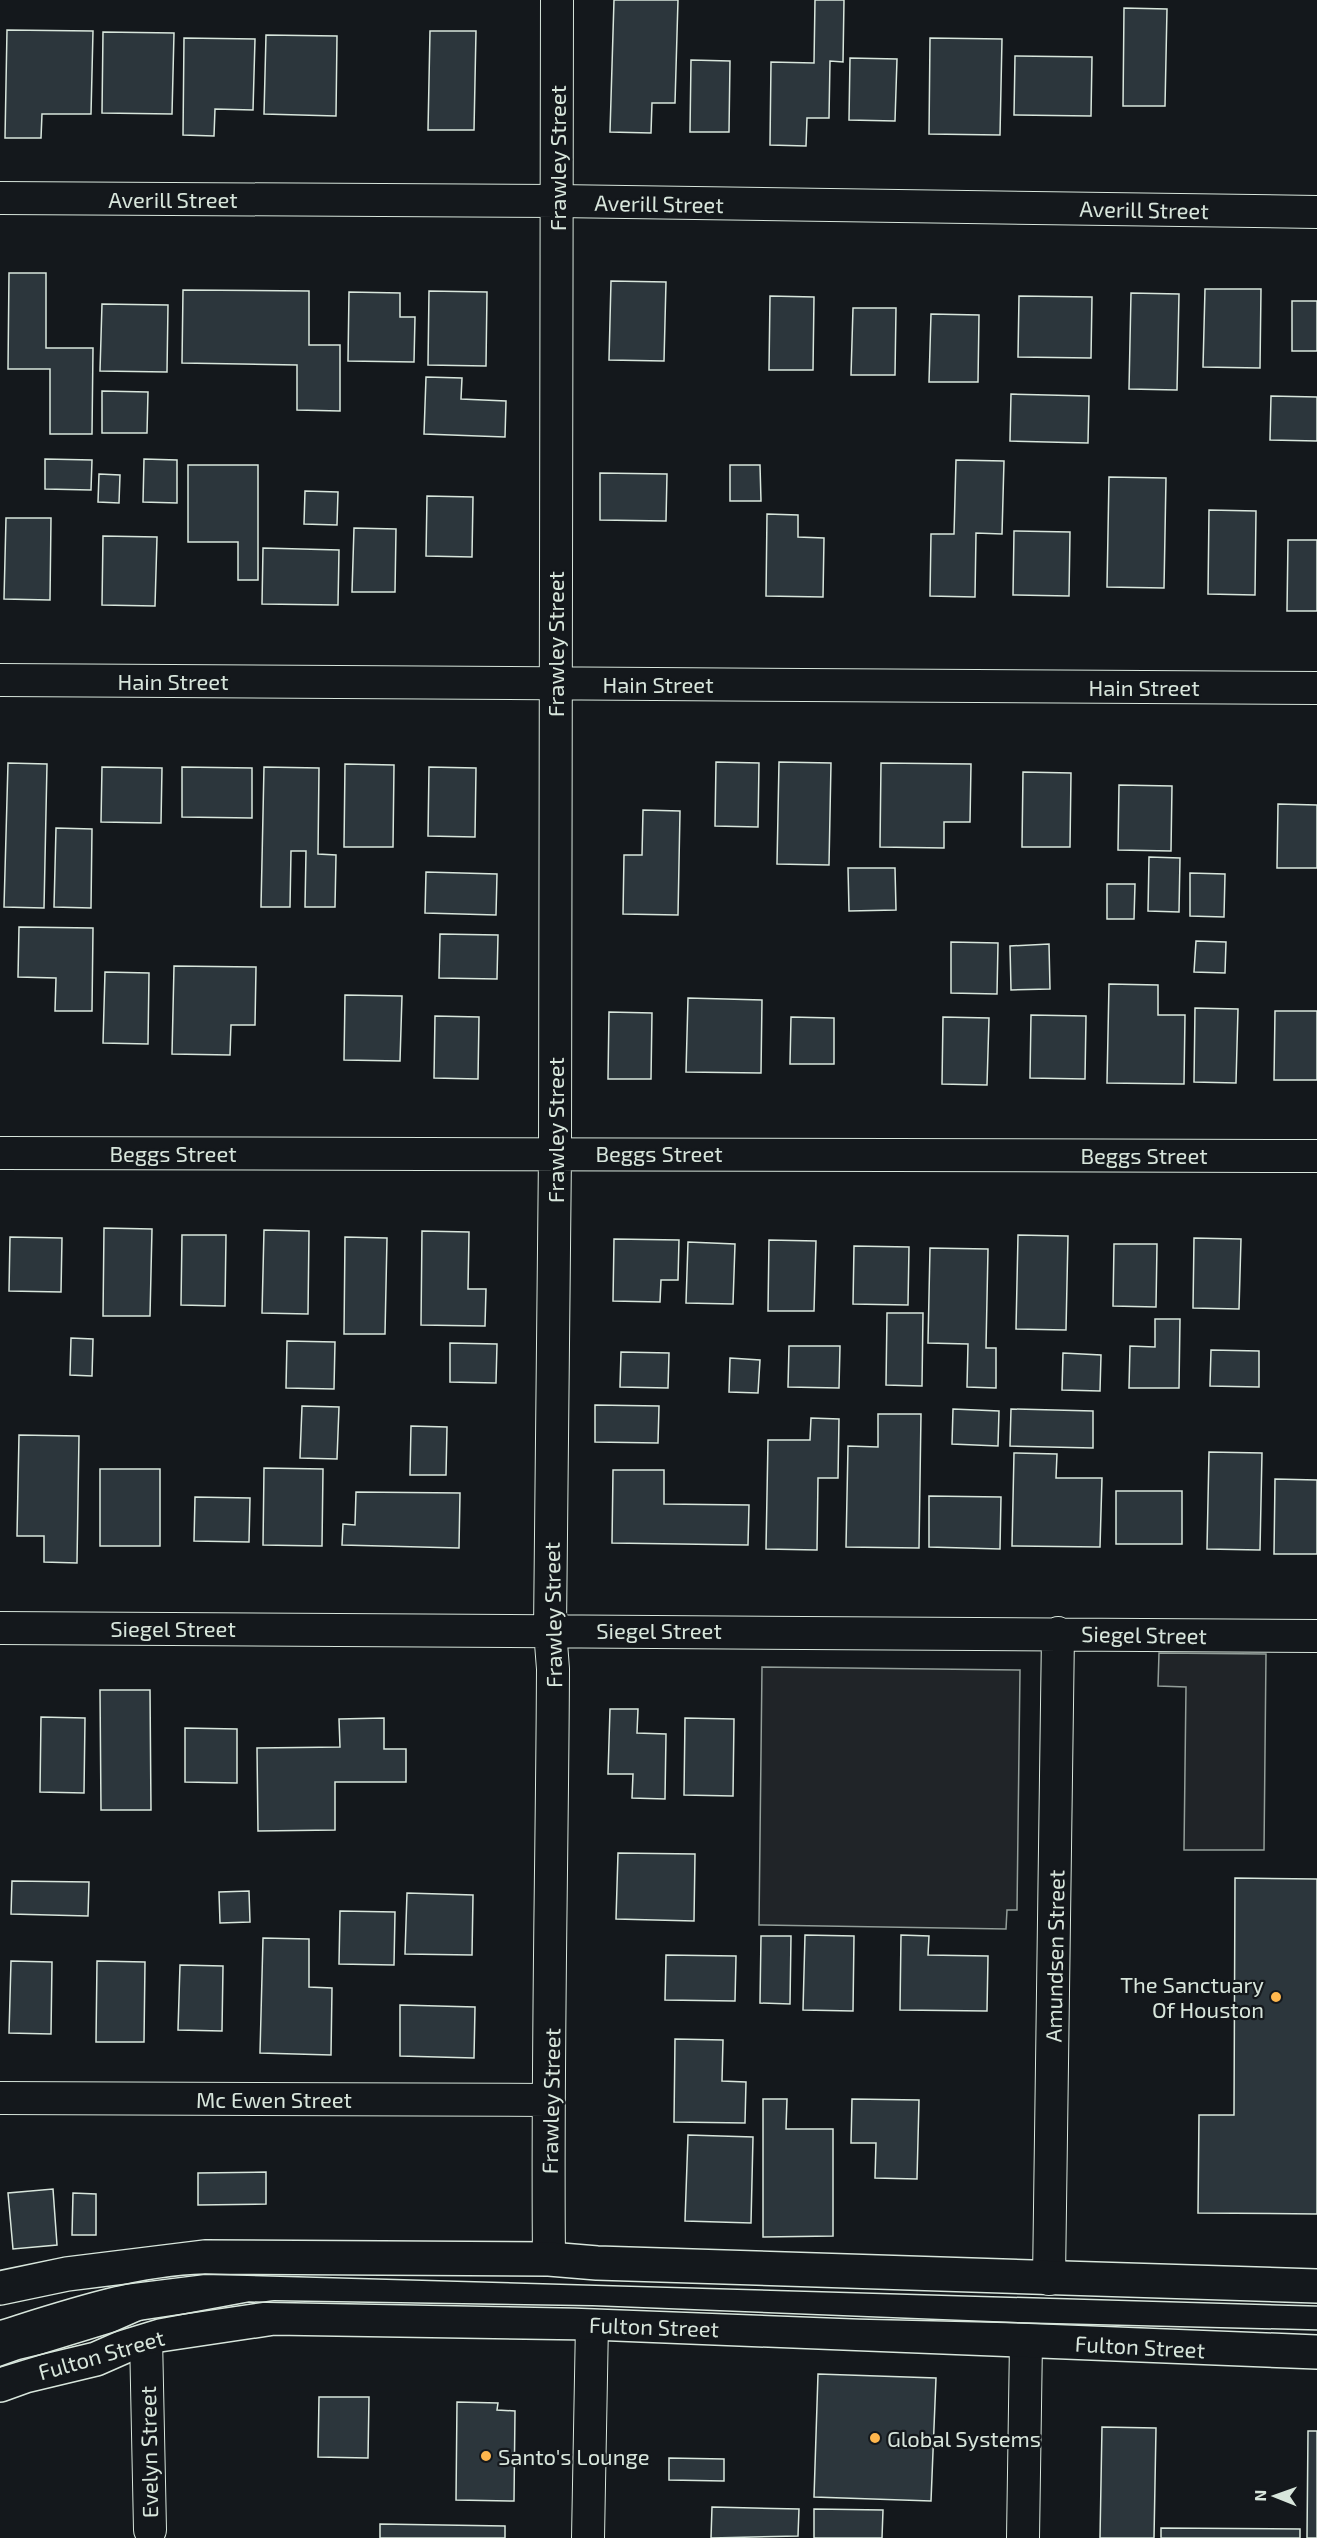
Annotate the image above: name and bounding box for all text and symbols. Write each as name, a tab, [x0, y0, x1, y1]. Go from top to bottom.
street label: Frawley Street	[544, 85, 570, 231]
street label: Averill Street	[108, 186, 238, 212]
street label: Averill Street	[594, 189, 724, 217]
street label: Averill Street	[1079, 195, 1209, 223]
street label: Frawley Street	[542, 571, 568, 717]
street label: Hain Street	[117, 668, 229, 694]
street label: Hain Street	[602, 671, 714, 697]
street label: Hain Street	[1088, 674, 1200, 700]
street label: Frawley Street	[542, 1057, 568, 1203]
street label: Beggs Street	[109, 1140, 237, 1166]
street label: Beggs Street	[595, 1140, 723, 1166]
street label: Beggs Street	[1080, 1142, 1208, 1168]
street label: Frawley Street	[538, 1542, 566, 1688]
street label: Siegel Street	[110, 1615, 236, 1641]
street label: Siegel Street	[596, 1617, 722, 1643]
street label: Siegel Street	[1081, 1620, 1207, 1648]
street label: Amundsen Street	[1039, 1869, 1069, 2043]
place label: The Sanctuary Of Houston	[1120, 1971, 1264, 2022]
marker: The Sanctuary Of Houston	[1269, 1990, 1283, 2004]
street label: Frawley Street	[536, 2028, 564, 2174]
street label: Mc Ewen Street	[196, 2086, 352, 2112]
street label: Fulton Street	[589, 2311, 719, 2341]
street label: Fulton Street	[35, 2324, 167, 2384]
street label: Fulton Street	[1074, 2330, 1206, 2362]
street label: Evelyn Street	[134, 2386, 162, 2518]
place label: Global Systems	[887, 2425, 1041, 2451]
marker: Global Systems	[868, 2431, 882, 2445]
place label: Santo's Lounge	[498, 2443, 649, 2469]
marker: Santo's Lounge	[479, 2449, 493, 2463]
north arrow	[1245, 2466, 1305, 2526]
text: N	[1250, 2490, 1269, 2502]

